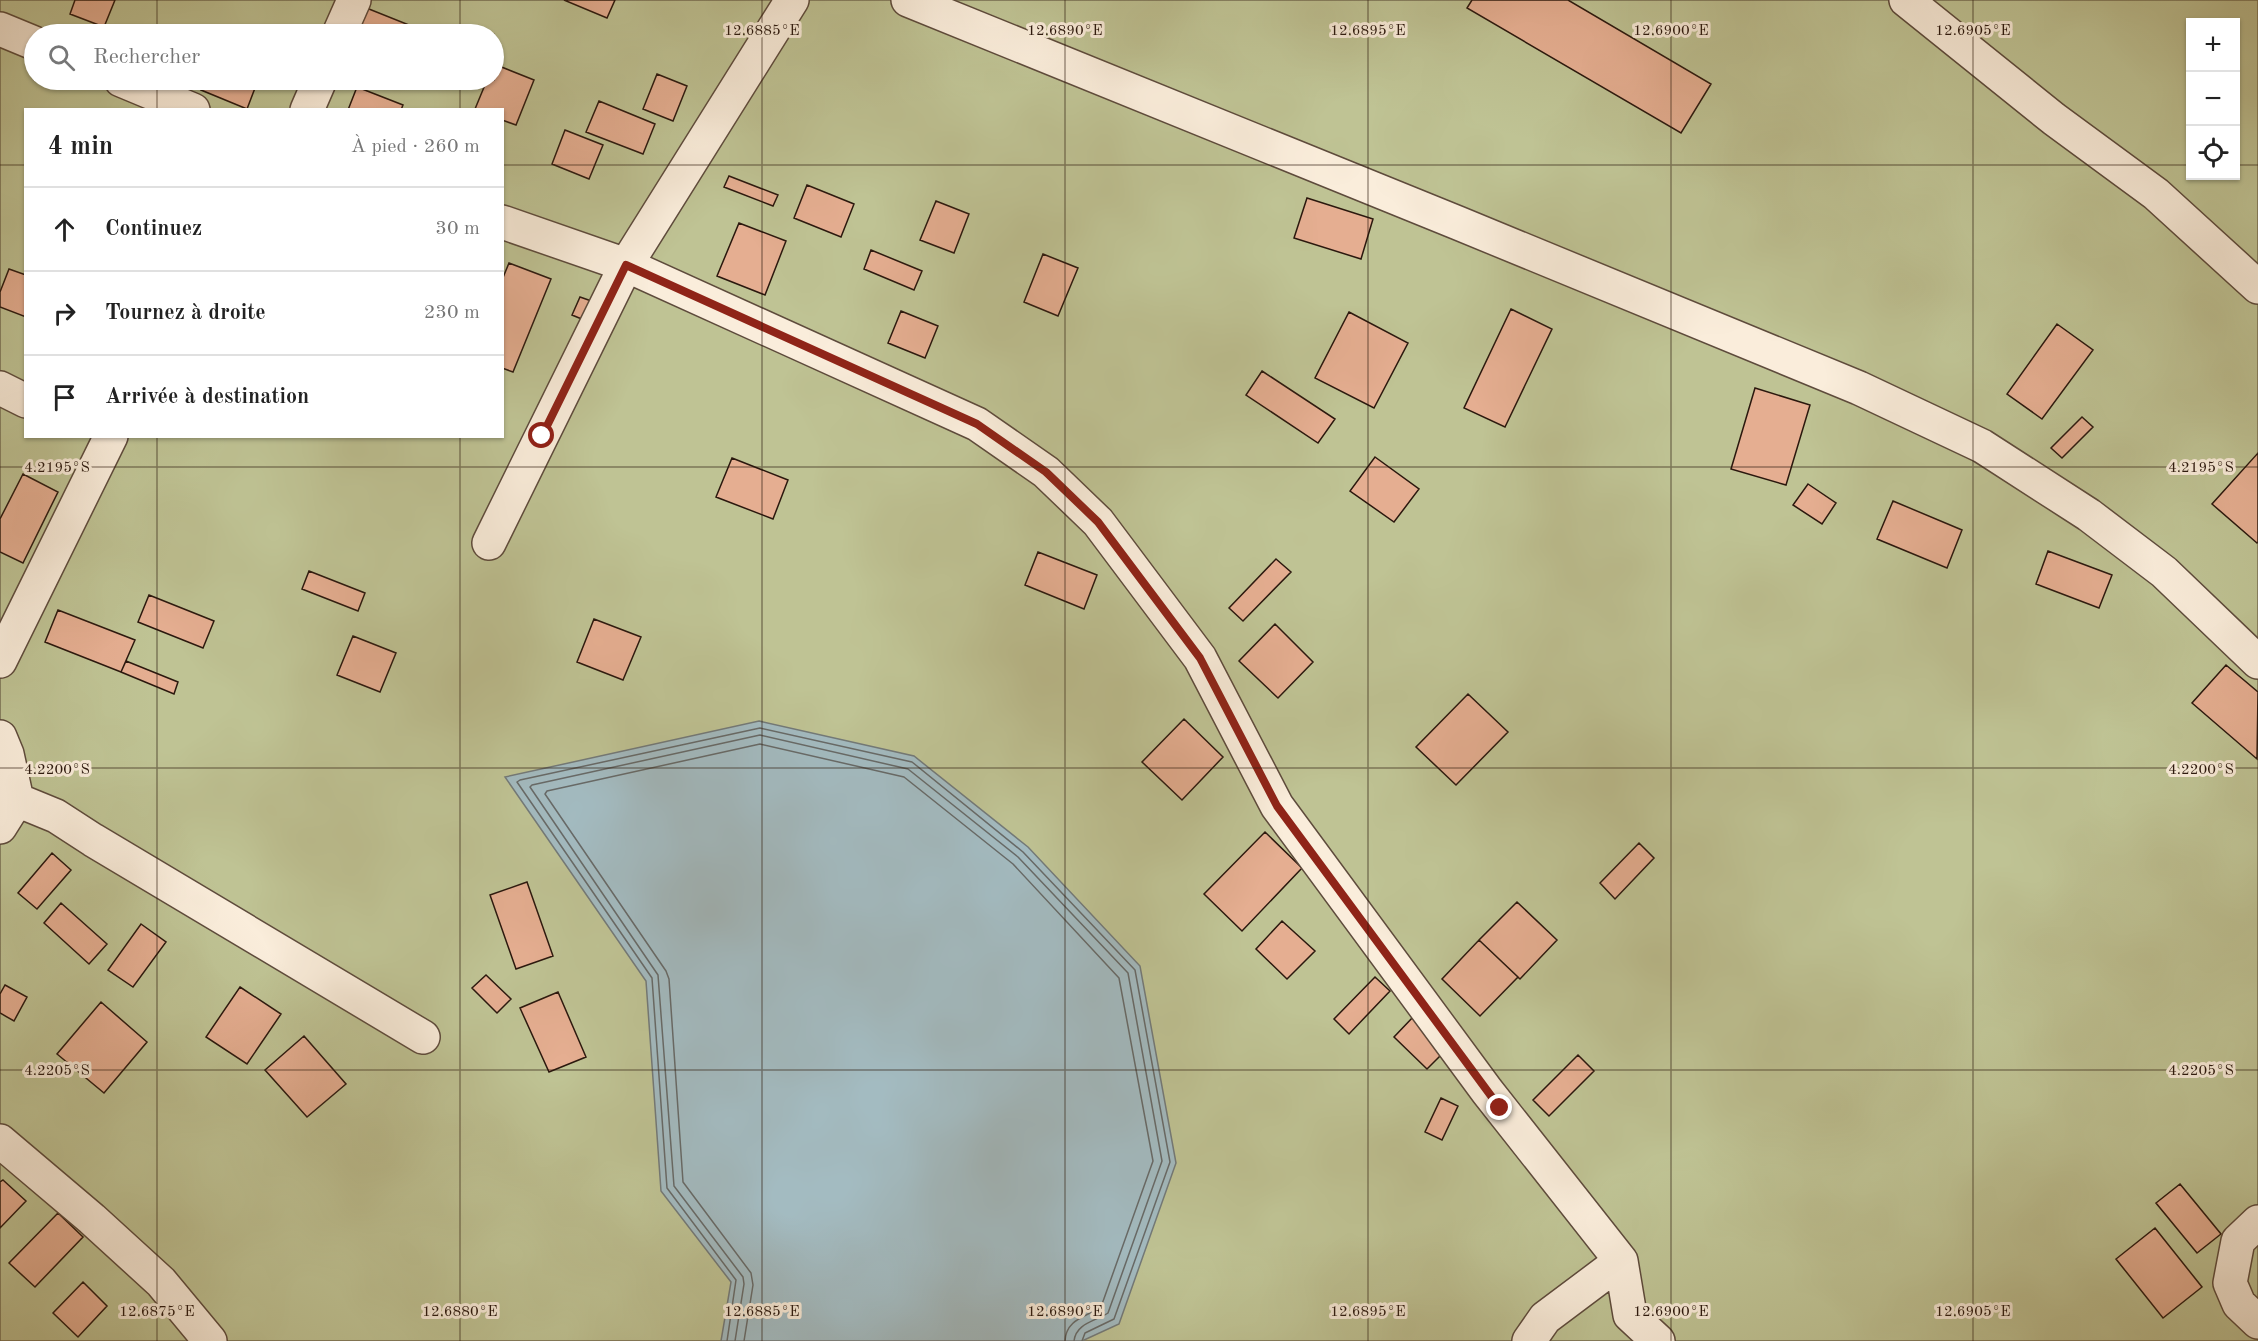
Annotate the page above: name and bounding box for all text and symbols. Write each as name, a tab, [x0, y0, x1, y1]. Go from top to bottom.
map controls	[2186, 18, 2240, 180]
button: +	[2186, 18, 2240, 72]
search box	[24, 24, 504, 90]
text: 12.6885°E	[724, 24, 800, 39]
text: 12.6890°E	[1027, 24, 1103, 39]
text: 12.6895°E	[1330, 24, 1406, 39]
text: 12.6900°E	[1633, 24, 1709, 39]
text: 12.6905°E	[1935, 24, 2011, 39]
icon: search	[45, 41, 78, 74]
text: Rechercher	[93, 46, 200, 68]
button: −	[2186, 72, 2240, 126]
button: locate	[2186, 126, 2240, 180]
text: 4 min	[48, 134, 113, 160]
text: À pied · 260 m	[351, 137, 480, 157]
icon: ahead	[48, 213, 81, 246]
text: Continuez	[105, 218, 202, 240]
text: 30 m	[435, 219, 480, 239]
icon: right	[48, 297, 81, 330]
text: Tournez à droite	[105, 302, 266, 324]
text: 230 m	[424, 303, 480, 323]
icon: arrive	[48, 381, 81, 414]
text: Arrivée à destination	[105, 386, 309, 408]
route start	[528, 422, 554, 448]
text: 4.2195°S	[24, 461, 90, 476]
text: 4.2195°S	[2168, 461, 2234, 476]
text: 4.2200°S	[24, 763, 90, 778]
text: 4.2200°S	[2168, 763, 2234, 778]
text: 4.2205°S	[24, 1064, 90, 1079]
text: 4.2205°S	[2168, 1064, 2234, 1079]
route end	[1486, 1094, 1512, 1120]
text: 12.6875°E	[119, 1305, 195, 1320]
text: 12.6880°E	[422, 1305, 498, 1320]
text: 12.6885°E	[724, 1305, 800, 1320]
text: 12.6890°E	[1027, 1305, 1103, 1320]
text: 12.6895°E	[1330, 1305, 1406, 1320]
text: 12.6900°E	[1633, 1305, 1709, 1320]
text: 12.6905°E	[1935, 1305, 2011, 1320]

